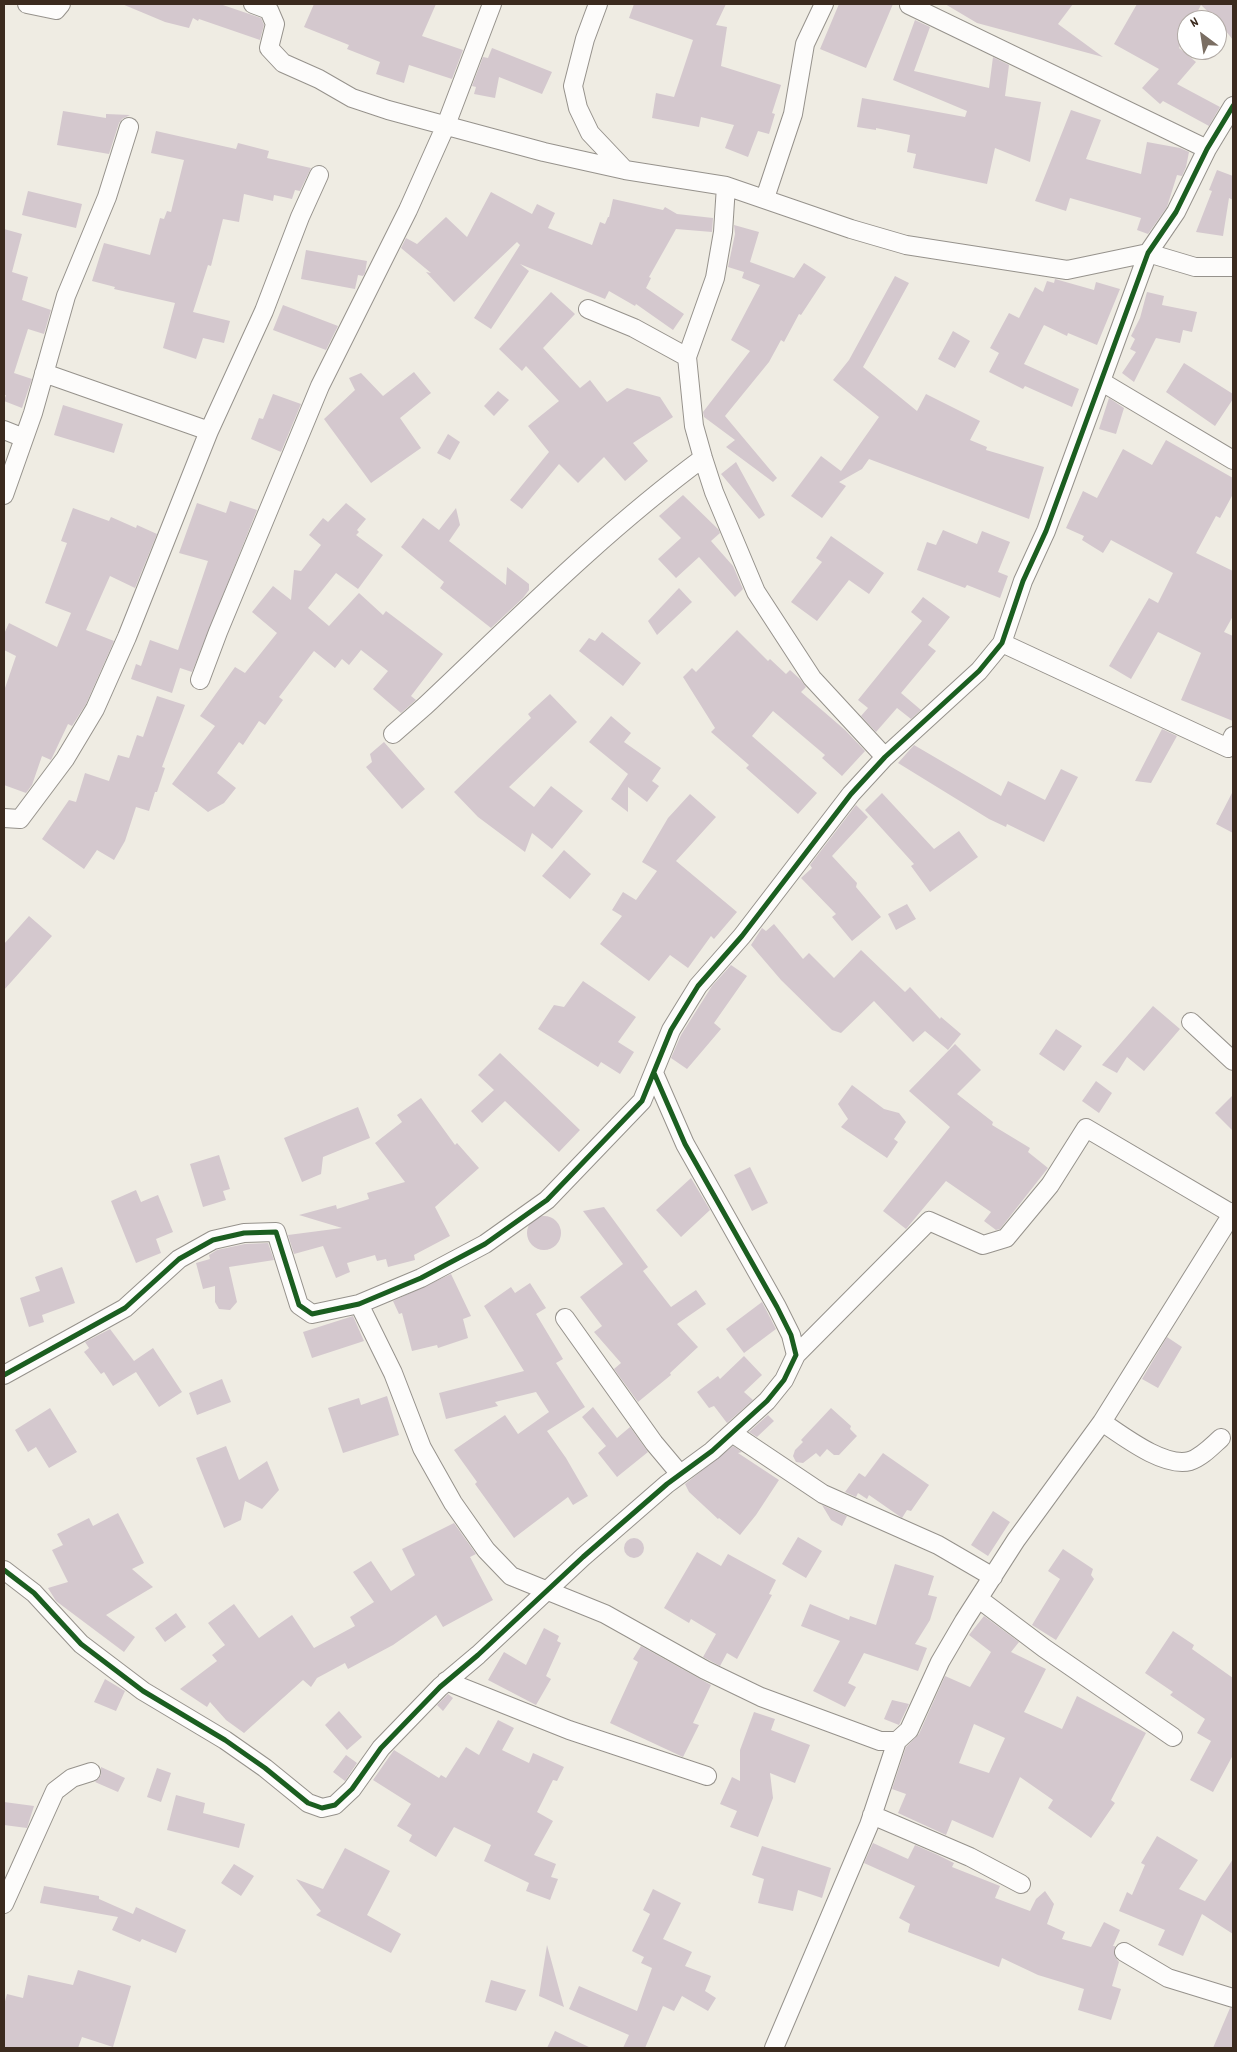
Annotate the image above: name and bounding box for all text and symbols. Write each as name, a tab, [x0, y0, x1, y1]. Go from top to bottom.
north arrow	[1177, 10, 1227, 60]
text: N	[1187, 13, 1203, 33]

